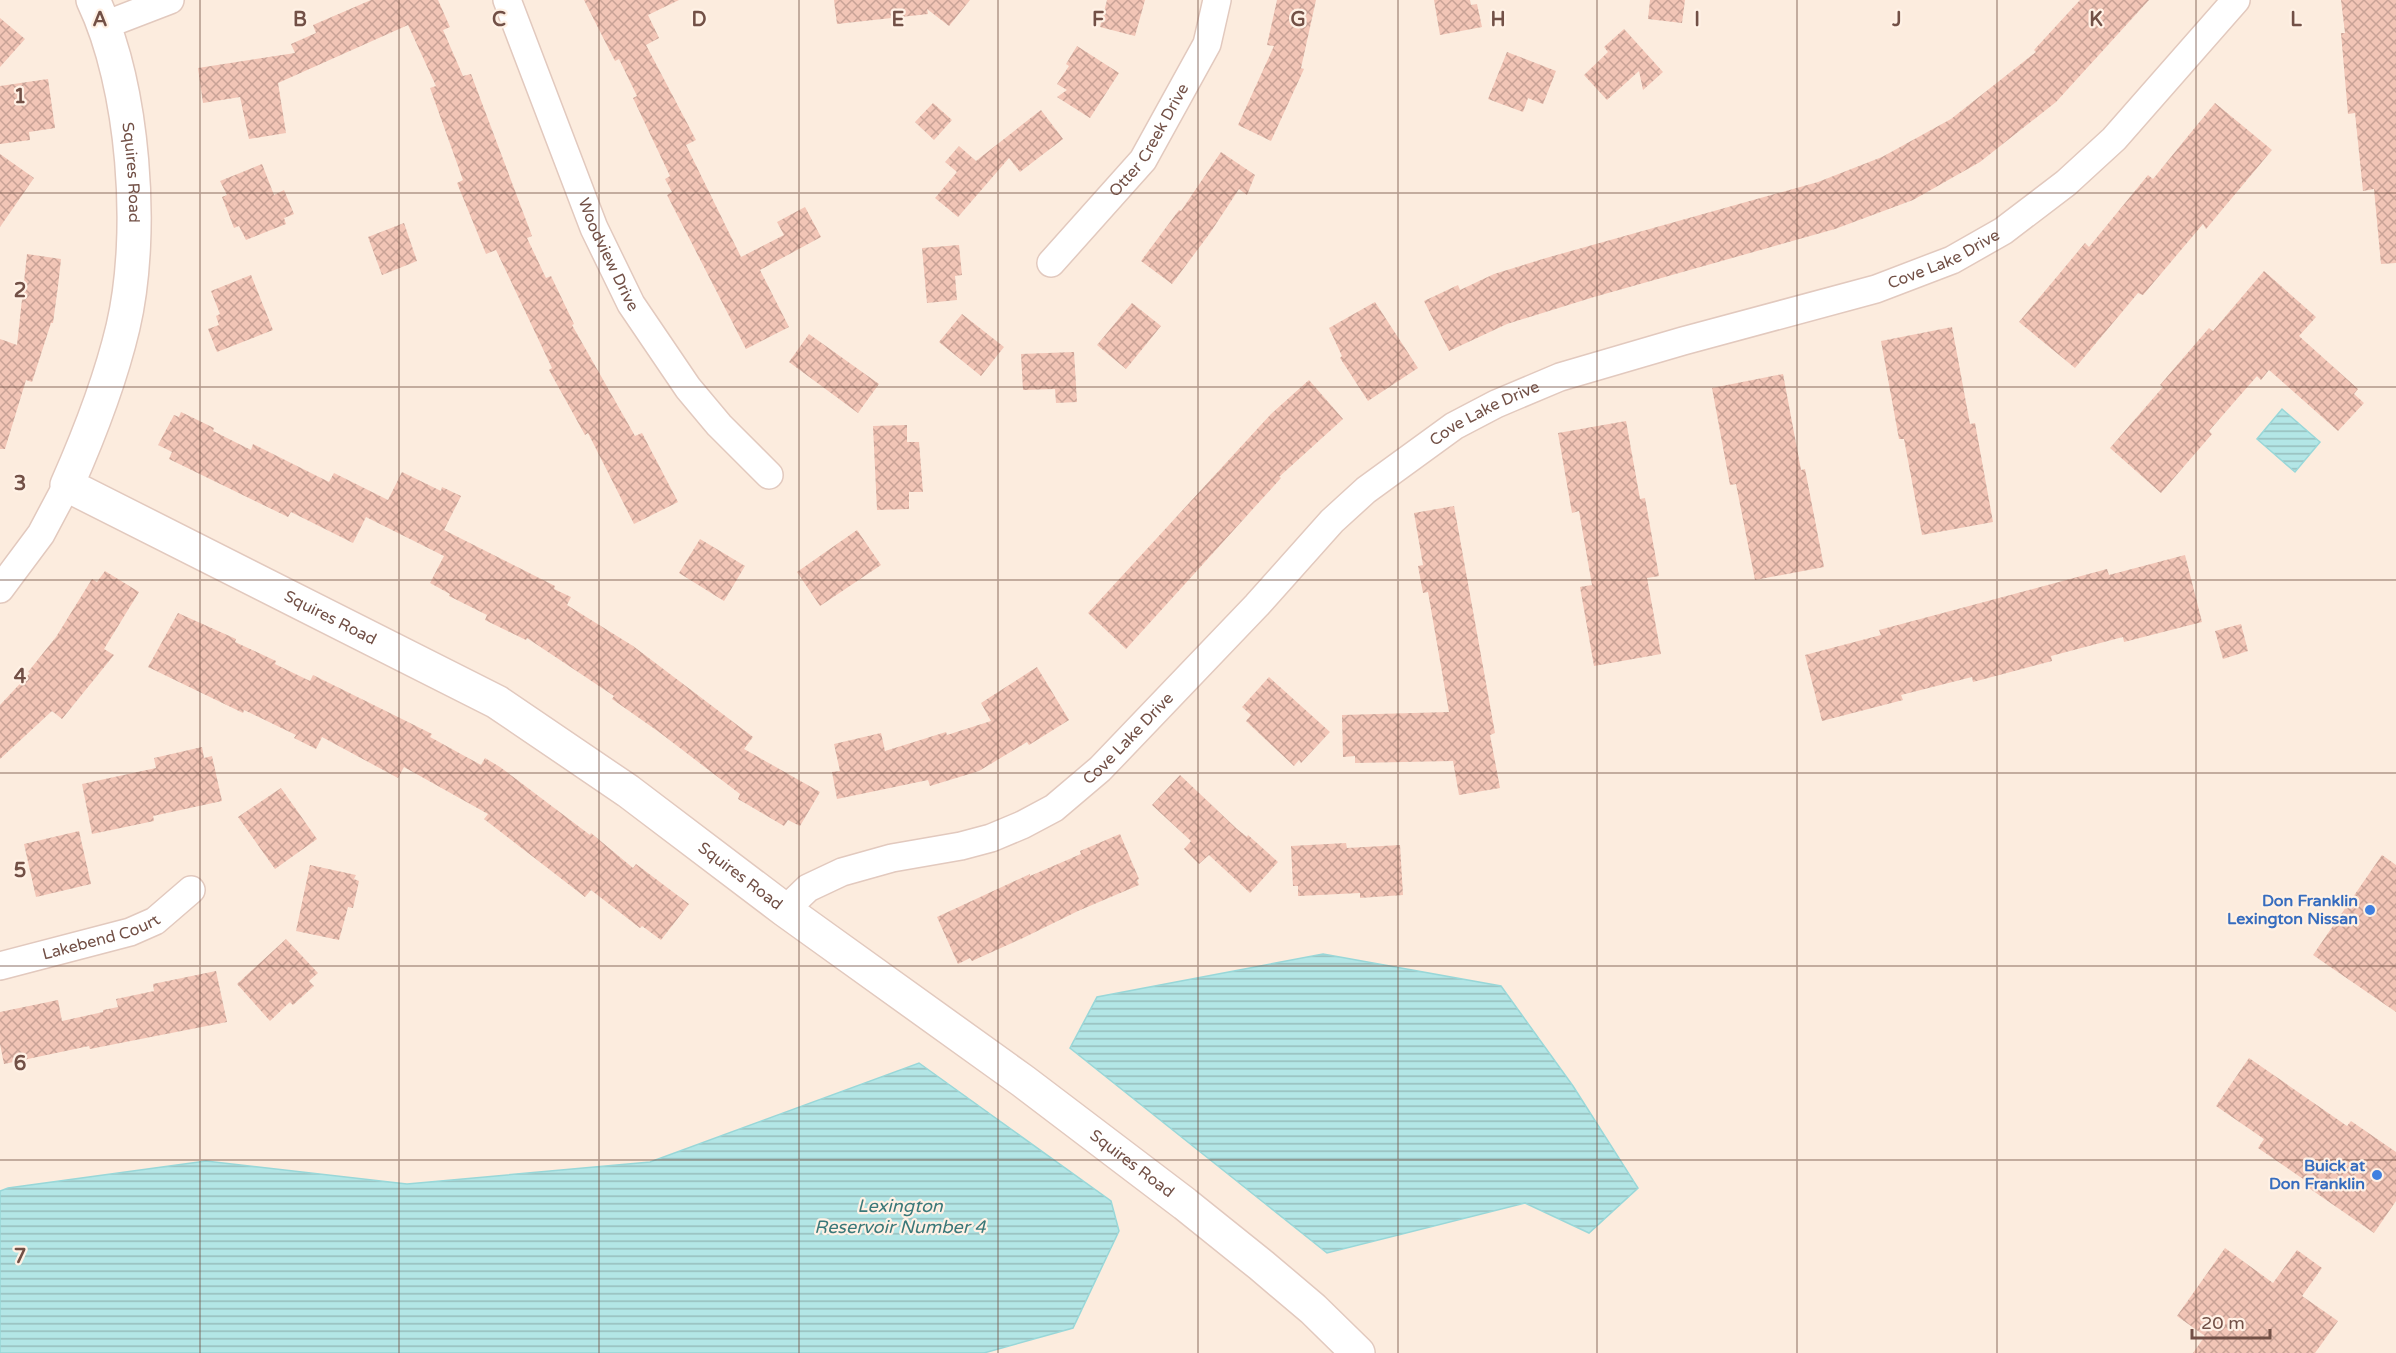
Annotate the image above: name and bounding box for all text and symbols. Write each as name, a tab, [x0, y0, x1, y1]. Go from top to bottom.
text: A	[93, 8, 108, 32]
text: B	[293, 8, 307, 32]
text: C	[492, 8, 506, 32]
text: D	[691, 8, 707, 32]
text: E	[892, 8, 905, 32]
text: F	[1092, 8, 1104, 32]
text: G	[1290, 8, 1306, 32]
text: H	[1490, 8, 1506, 32]
text: I	[1694, 8, 1700, 32]
text: J	[1891, 8, 1902, 32]
text: K	[2089, 8, 2103, 32]
text: L	[2290, 8, 2302, 32]
street label: Otter Creek Drive	[1105, 80, 1193, 201]
text: 1	[14, 85, 26, 109]
street label: Squires Road	[117, 121, 144, 223]
street label: Woodview Drive	[573, 195, 643, 315]
street label: Cove Lake Drive	[1885, 225, 2003, 294]
text: 2	[14, 279, 26, 303]
street label: Cove Lake Drive	[1426, 377, 1543, 450]
text: 3	[14, 472, 26, 496]
street label: Squires Road	[281, 586, 380, 649]
text: 4	[14, 665, 27, 689]
street label: Cove Lake Drive	[1079, 688, 1178, 789]
street label: Squires Road	[694, 838, 786, 915]
text: 5	[14, 859, 26, 883]
place label: Don Franklin Lexington Nissan	[2227, 891, 2358, 929]
marker: Don Franklin Lexington Nissan	[2363, 903, 2377, 917]
street label: Lakebend Court	[40, 911, 165, 965]
text: 6	[14, 1052, 26, 1076]
street label: Squires Road	[1086, 1125, 1178, 1202]
place label: Buick at Don Franklin	[2269, 1156, 2366, 1194]
marker: Buick at Don Franklin	[2370, 1168, 2384, 1182]
water label: Lexington Reservoir Number 4	[814, 1195, 986, 1238]
text: 7	[14, 1245, 26, 1269]
scale bar	[2192, 1302, 2270, 1340]
text: 20 m	[2201, 1312, 2245, 1334]

